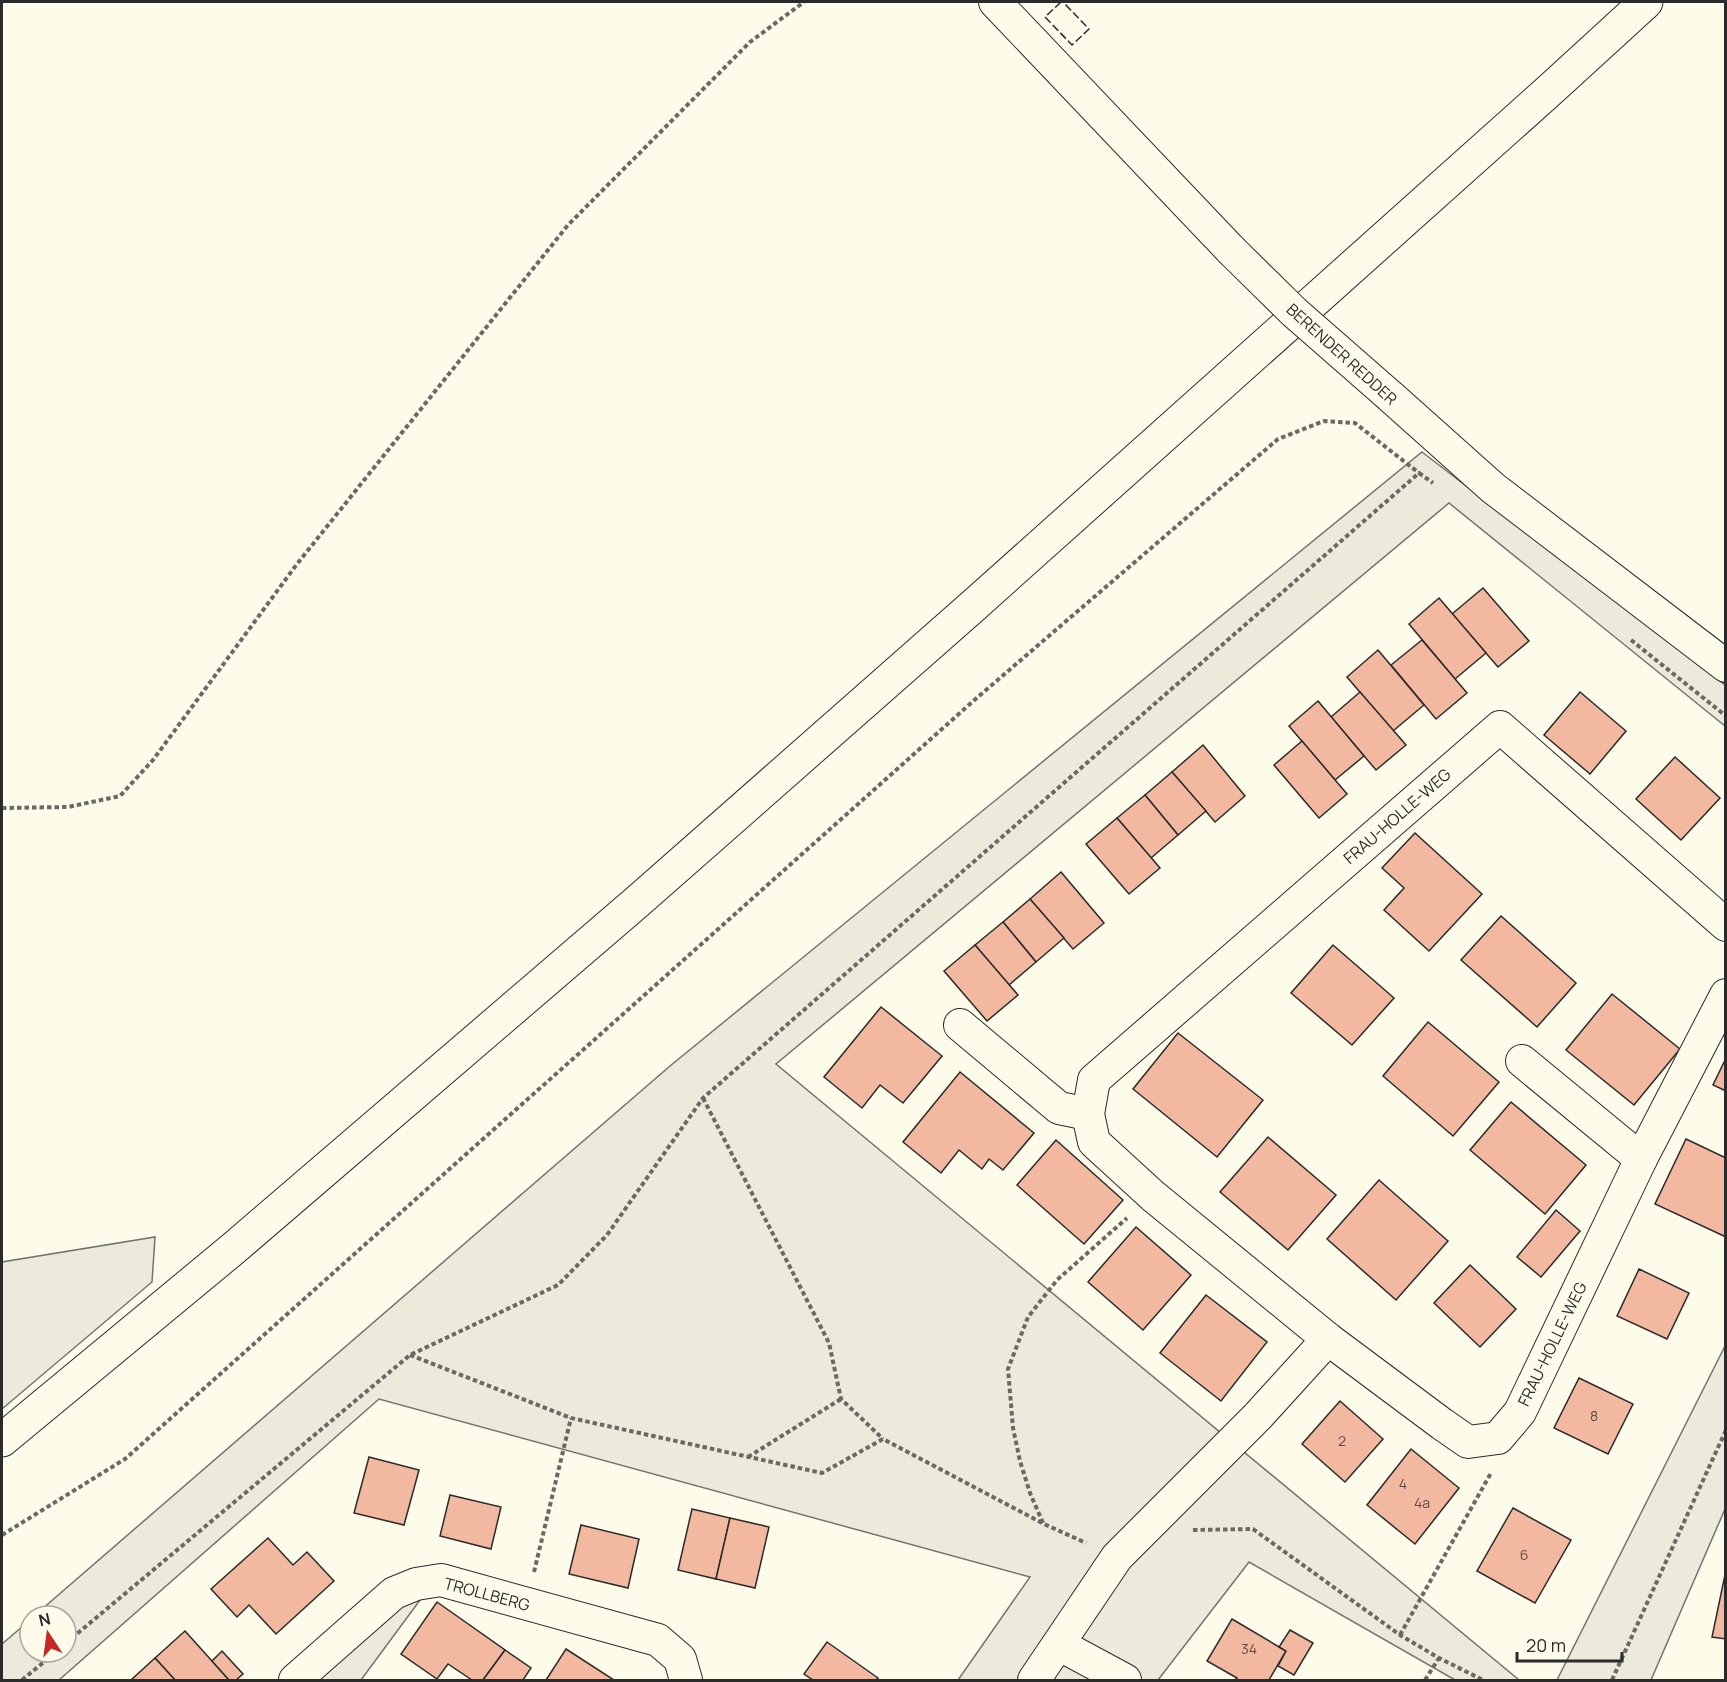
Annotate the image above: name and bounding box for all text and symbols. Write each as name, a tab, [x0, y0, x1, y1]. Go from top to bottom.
street label: BERENDER REDDER	[1282, 298, 1402, 410]
street label: FRAU-HOLLE-WEG	[1339, 763, 1455, 869]
street label: FRAU-HOLLE-WEG	[1512, 1278, 1592, 1410]
house number: 8	[1590, 1406, 1598, 1425]
house number: 2	[1338, 1431, 1346, 1450]
house number: 4	[1399, 1474, 1407, 1493]
house number: 4a	[1414, 1493, 1430, 1512]
house number: 6	[1520, 1545, 1528, 1564]
street label: TROLLBERG	[442, 1572, 532, 1616]
north arrow	[18, 1604, 78, 1664]
text: N	[37, 1607, 53, 1631]
scale bar	[1517, 1625, 1622, 1663]
text: 20 m	[1526, 1633, 1566, 1657]
house number: 34	[1241, 1639, 1257, 1658]

